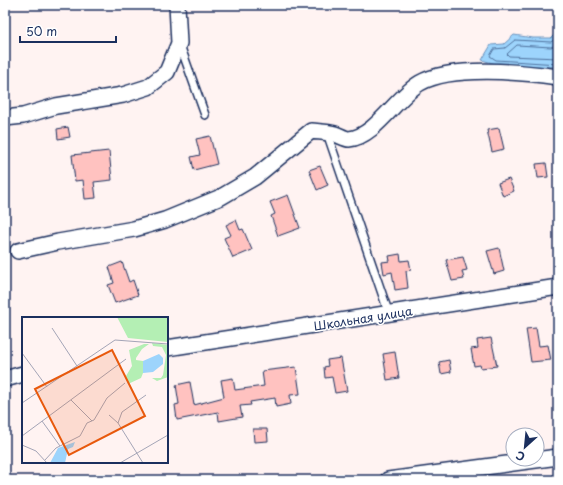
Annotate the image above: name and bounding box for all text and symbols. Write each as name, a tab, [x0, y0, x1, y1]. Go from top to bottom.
scale bar	[20, 18, 116, 44]
text: 50 m	[26, 22, 57, 40]
street label: Школьная улица	[312, 301, 414, 335]
inset map	[22, 317, 168, 463]
north arrow	[505, 427, 545, 467]
text: С	[513, 447, 528, 466]

